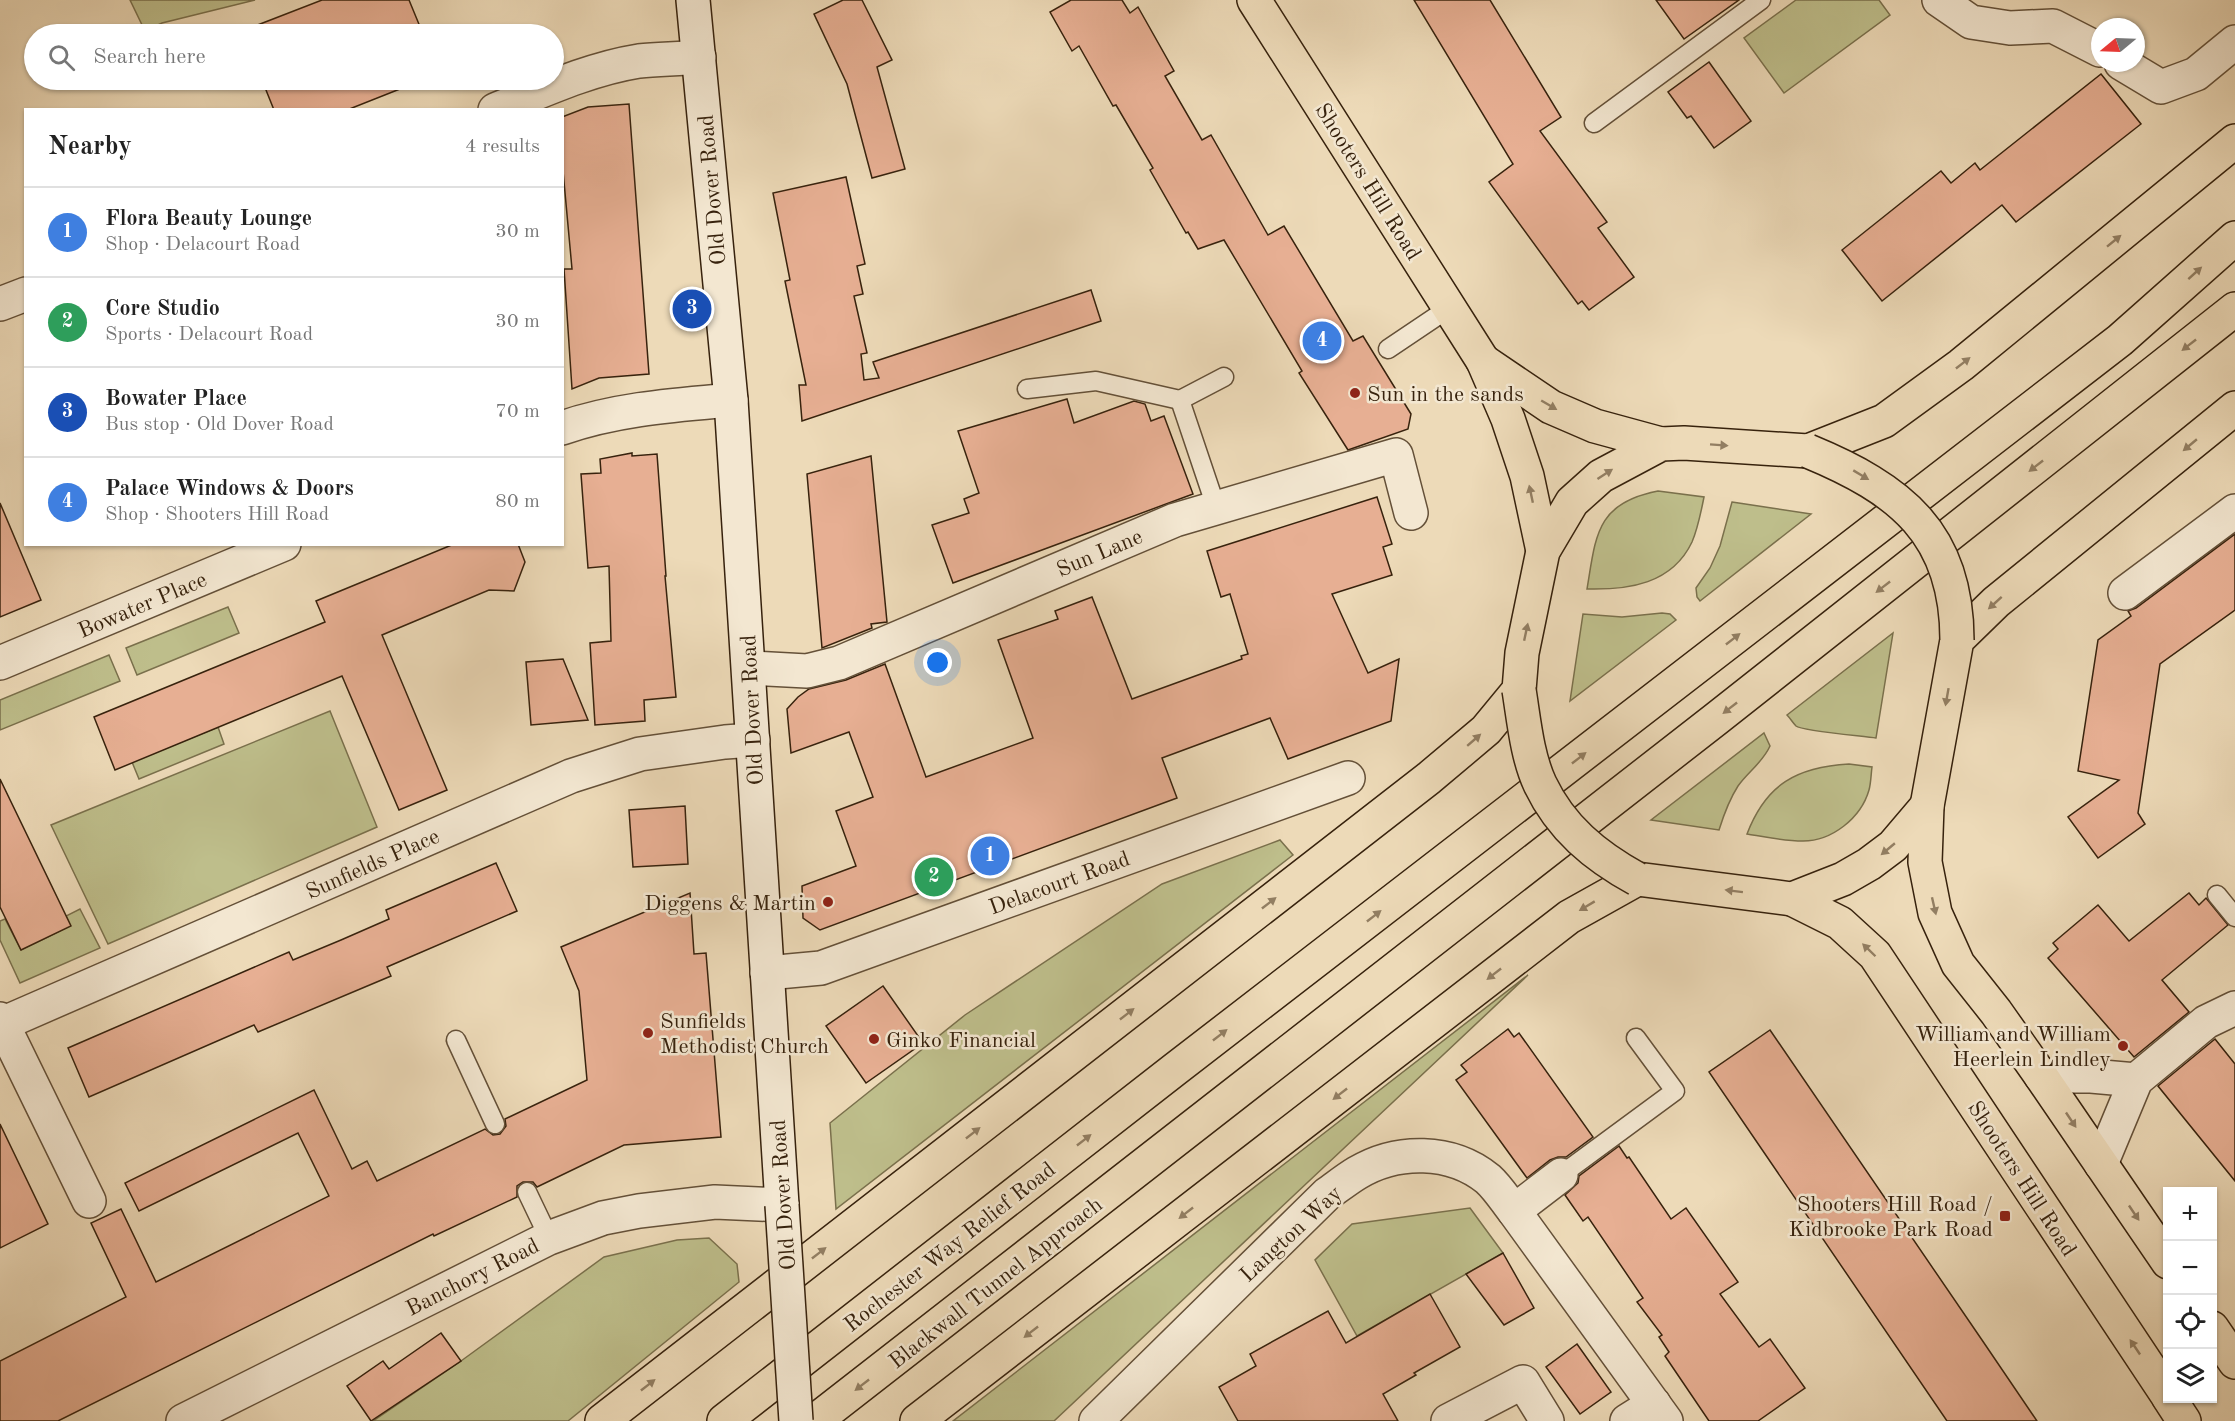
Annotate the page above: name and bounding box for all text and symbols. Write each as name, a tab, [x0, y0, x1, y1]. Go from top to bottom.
north arrow	[2091, 18, 2145, 72]
search box	[24, 24, 564, 90]
icon: search	[45, 41, 78, 74]
text: Search here	[93, 46, 206, 68]
street label: Shooters Hill Road	[1310, 100, 1424, 264]
street label: Old Dover Road	[695, 114, 731, 266]
text: Nearby	[48, 134, 132, 160]
text: 4 results	[465, 137, 540, 157]
text: Flora Beauty Lounge	[105, 208, 312, 230]
text: 1	[62, 222, 73, 242]
text: 30 m	[495, 222, 540, 242]
text: Shop · Delacourt Road	[105, 235, 300, 255]
one-way arrow	[2107, 235, 2122, 247]
one-way arrow	[2187, 267, 2202, 280]
pin: 3	[672, 286, 712, 332]
text: Core Studio	[105, 298, 220, 320]
text: 2	[62, 312, 73, 332]
text: 30 m	[495, 312, 540, 332]
pin: 4	[1302, 318, 1342, 364]
text: Sports · Delacourt Road	[105, 325, 313, 345]
one-way arrow	[2181, 339, 2197, 352]
one-way arrow	[1955, 357, 1971, 370]
place label: Sun in the sands	[1367, 384, 1524, 406]
marker: Sun in the sands	[1348, 386, 1362, 400]
text: Bowater Place	[105, 388, 247, 410]
one-way arrow	[1541, 400, 1558, 410]
text: 3	[62, 402, 73, 422]
text: 70 m	[495, 402, 540, 422]
text: Bus stop · Old Dover Road	[105, 415, 334, 435]
one-way arrow	[2182, 439, 2198, 452]
one-way arrow	[1710, 441, 1729, 450]
one-way arrow	[2028, 460, 2044, 473]
one-way arrow	[1597, 468, 1614, 479]
one-way arrow	[1853, 470, 1869, 481]
text: Palace Windows & Doors	[105, 478, 354, 500]
one-way arrow	[1526, 484, 1535, 503]
text: 4	[62, 492, 73, 512]
text: 80 m	[495, 492, 540, 512]
text: Shop · Shooters Hill Road	[105, 505, 329, 525]
street label: Sun Lane	[1054, 526, 1146, 582]
street label: Bowater Place	[75, 569, 210, 643]
one-way arrow	[1875, 580, 1891, 593]
one-way arrow	[1988, 596, 2003, 610]
one-way arrow	[1522, 623, 1531, 642]
one-way arrow	[1725, 633, 1741, 645]
street label: Old Dover Road	[738, 634, 768, 786]
your location	[923, 648, 952, 677]
one-way arrow	[1942, 688, 1951, 707]
one-way arrow	[1722, 701, 1738, 714]
one-way arrow	[1466, 734, 1481, 747]
one-way arrow	[1570, 752, 1586, 764]
street label: Sunfields Place	[303, 826, 443, 904]
pin: 1	[970, 834, 1010, 878]
one-way arrow	[1880, 843, 1896, 856]
street label: Delacourt Road	[986, 848, 1133, 920]
pin: 2	[914, 854, 954, 900]
one-way arrow	[1724, 887, 1743, 896]
place label: Diggens & Martin	[644, 893, 816, 915]
marker: Diggens & Martin	[821, 895, 835, 909]
one-way arrow	[1930, 896, 1940, 915]
one-way arrow	[1261, 897, 1277, 910]
one-way arrow	[1578, 901, 1595, 911]
one-way arrow	[1367, 910, 1382, 922]
one-way arrow	[1862, 943, 1876, 957]
one-way arrow	[1487, 968, 1502, 980]
one-way arrow	[1119, 1007, 1135, 1020]
place label: Sunfields Methodist Church	[660, 1011, 829, 1058]
place label: William and William Heerlein Lindley	[1915, 1024, 2111, 1071]
marker: Sunfields Methodist Church	[641, 1026, 655, 1040]
one-way arrow	[1212, 1028, 1228, 1041]
place label: Ginko Financial	[886, 1030, 1036, 1052]
marker: Ginko Financial	[867, 1032, 881, 1046]
marker: William and William Heerlein Lindley	[2116, 1039, 2130, 1053]
one-way arrow	[1332, 1087, 1348, 1100]
street label: Shooters Hill Road	[1963, 1097, 2080, 1261]
one-way arrow	[2065, 1112, 2076, 1128]
street label: Old Dover Road	[768, 1119, 800, 1271]
one-way arrow	[965, 1127, 981, 1140]
one-way arrow	[1077, 1134, 1092, 1146]
street label: Rochester Way Relief Road	[841, 1158, 1060, 1337]
street label: Langton Way	[1236, 1182, 1347, 1287]
map controls	[2163, 1187, 2217, 1403]
button: +	[2163, 1187, 2217, 1241]
street label: Blackwall Tunnel Approach	[886, 1194, 1107, 1373]
place label: Shooters Hill Road / Kidbrooke Park Road	[1789, 1194, 1993, 1241]
one-way arrow	[2128, 1204, 2140, 1220]
one-way arrow	[1178, 1207, 1194, 1219]
marker: Shooters Hill Road / Kidbrooke Park Road	[1998, 1209, 2012, 1223]
street label: Banchory Road	[403, 1235, 543, 1321]
button: −	[2163, 1241, 2217, 1295]
one-way arrow	[811, 1246, 827, 1259]
button: locate	[2163, 1295, 2217, 1349]
one-way arrow	[1024, 1326, 1039, 1338]
one-way arrow	[2130, 1339, 2141, 1355]
button: layers	[2163, 1349, 2217, 1403]
one-way arrow	[854, 1378, 870, 1391]
one-way arrow	[641, 1380, 656, 1392]

